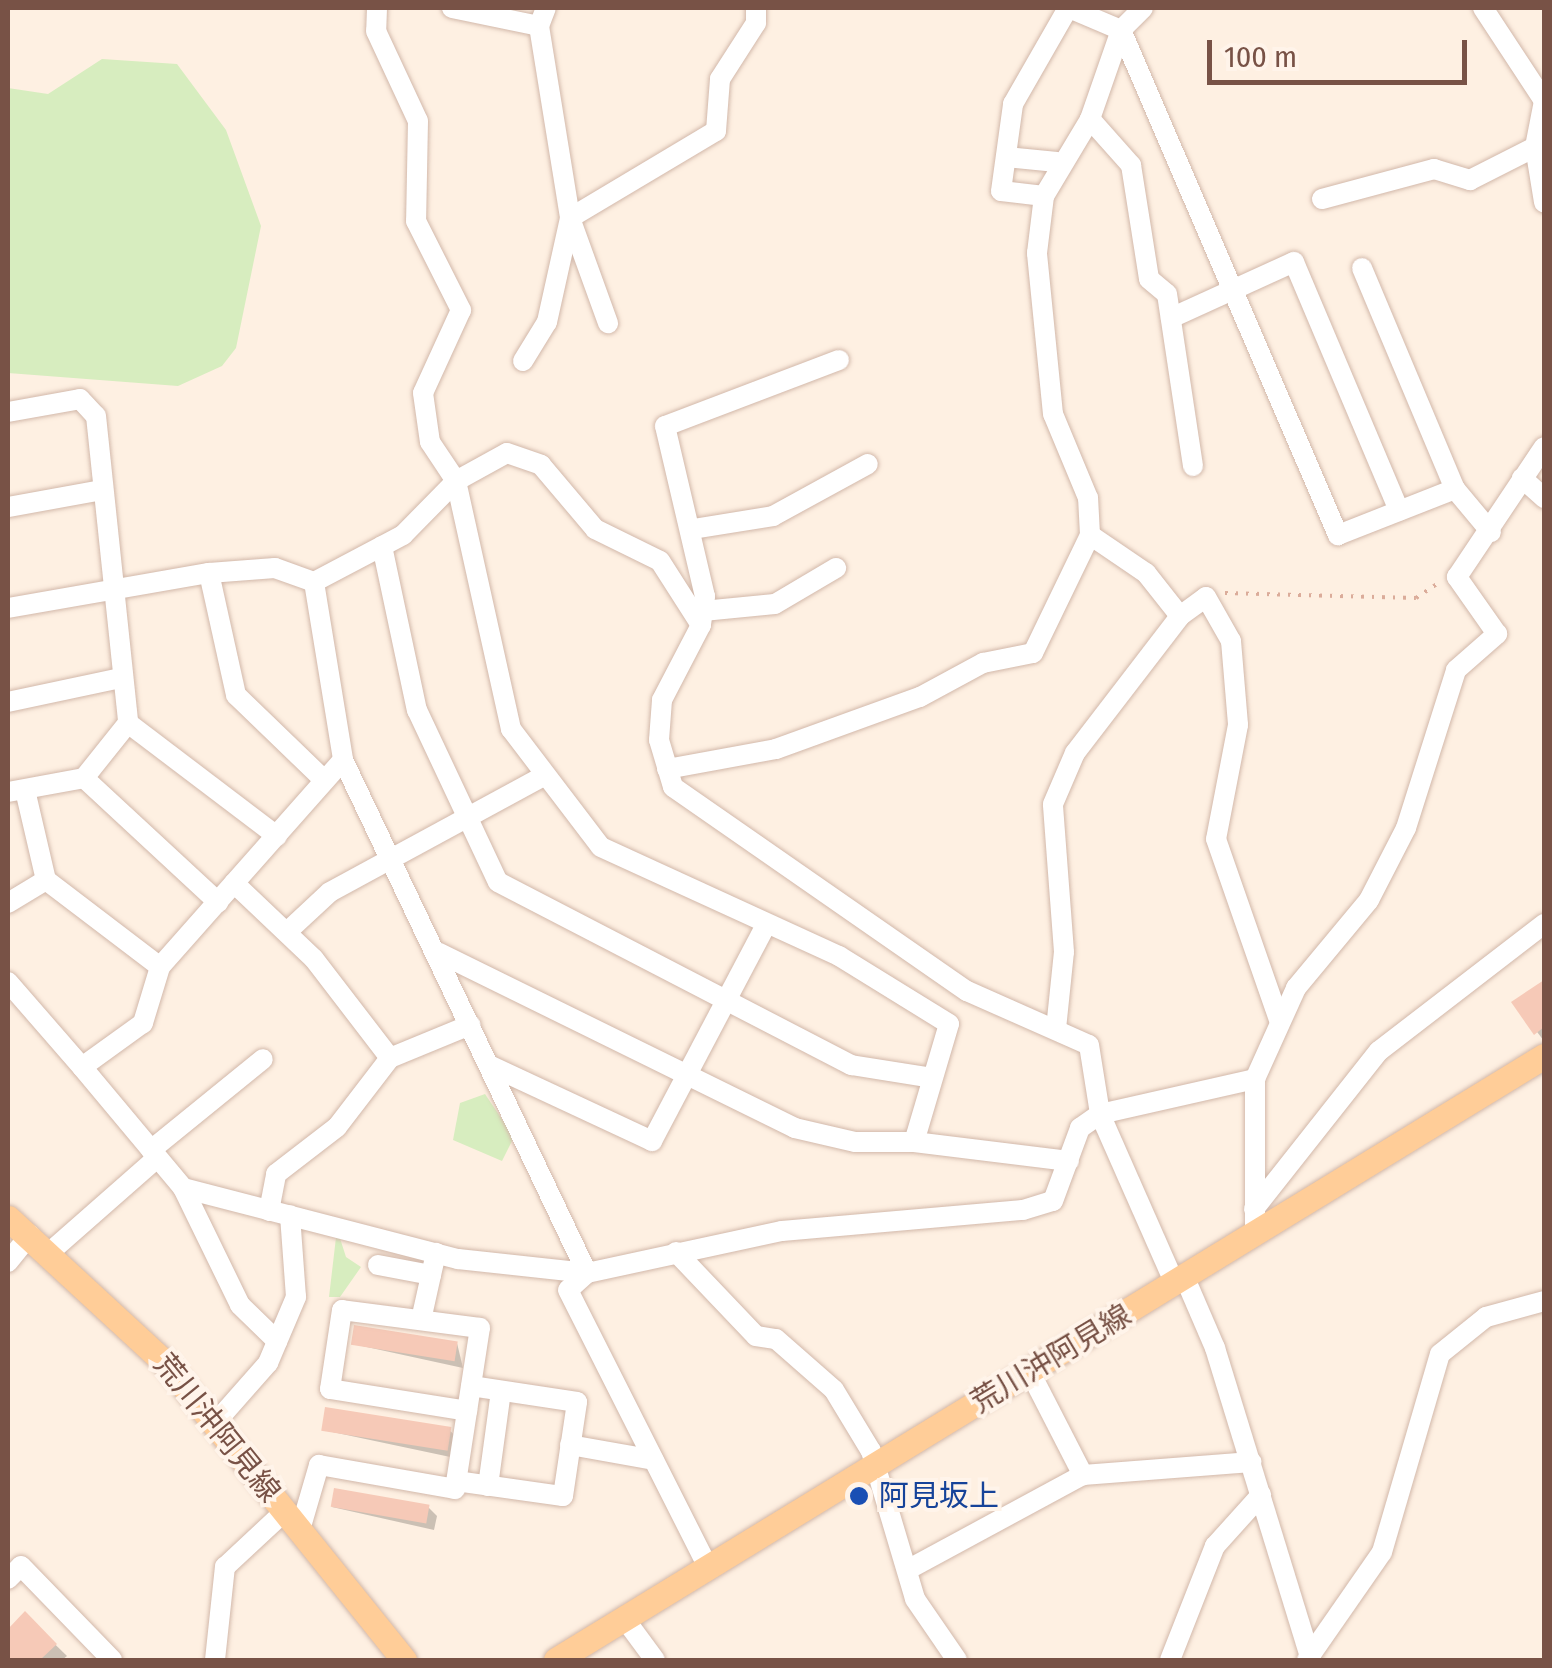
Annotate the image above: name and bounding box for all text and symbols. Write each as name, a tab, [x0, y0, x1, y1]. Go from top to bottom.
scale bar	[1212, 20, 1472, 82]
text: 100 m	[1224, 39, 1297, 75]
street label: 荒川沖阿見線	[965, 1297, 1137, 1421]
street label: 荒川沖阿見線	[146, 1347, 288, 1509]
place label: 阿見坂上	[879, 1478, 999, 1514]
marker: 阿見坂上	[848, 1485, 870, 1507]

